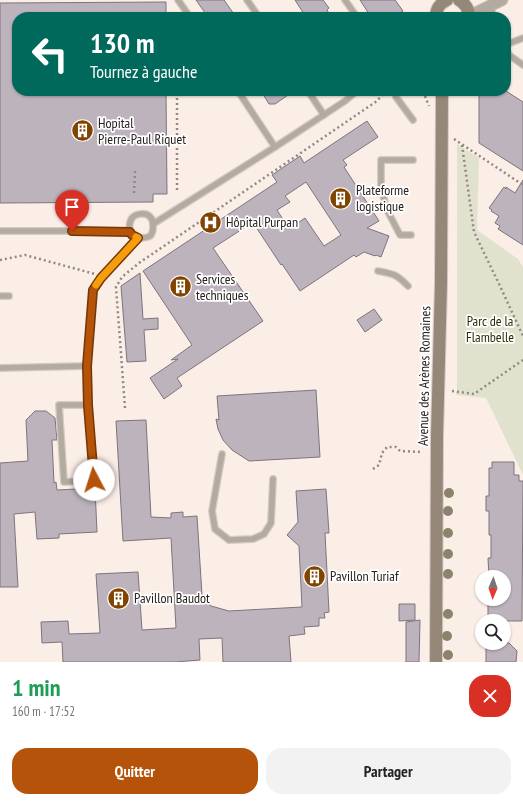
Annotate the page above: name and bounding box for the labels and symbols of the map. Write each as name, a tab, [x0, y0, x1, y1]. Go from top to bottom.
place label: Hopital Pierre-Paul Riquet	[98, 114, 186, 148]
building icon: Hopital Pierre-Paul Riquet	[70, 118, 96, 144]
place label: Plateforme logistique	[356, 181, 409, 215]
building icon: Plateforme logistique	[327, 185, 353, 211]
pin	[55, 190, 89, 231]
hospital icon: Hôpital Purpan	[198, 209, 224, 235]
place label: Hôpital Purpan	[226, 213, 298, 231]
place label: Services techniques	[196, 270, 249, 304]
building icon: Services techniques	[168, 274, 194, 300]
street label: Avenue des Arènes Romaines	[414, 306, 434, 446]
park label: Parc de la Flambelle	[466, 312, 514, 346]
position arrow	[73, 459, 115, 501]
building icon: Pavillon Turiaf	[301, 563, 327, 589]
place label: Pavillon Turiaf	[330, 567, 399, 585]
north arrow	[475, 570, 511, 606]
building icon: Pavillon Baudot	[106, 585, 132, 611]
place label: Pavillon Baudot	[134, 589, 210, 607]

